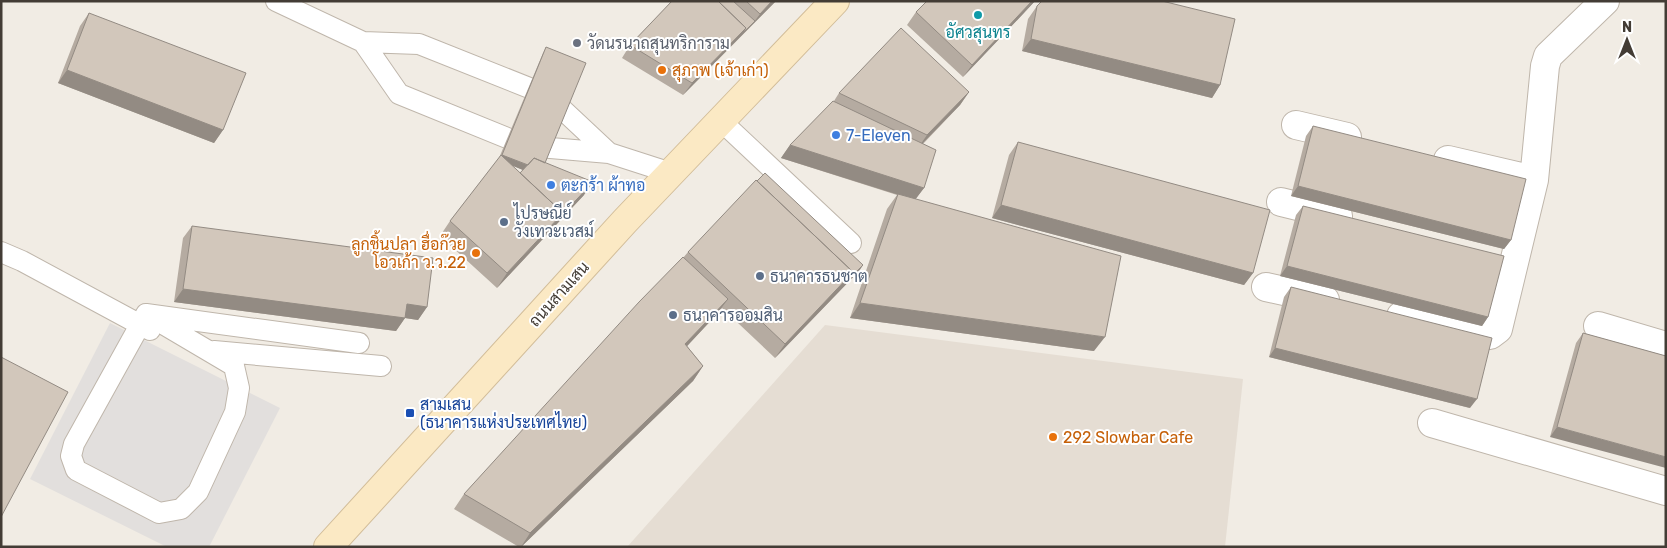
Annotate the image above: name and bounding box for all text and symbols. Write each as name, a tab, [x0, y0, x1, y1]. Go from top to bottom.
marker: อัศวสุนทร	[972, 9, 984, 21]
north arrow	[1602, 15, 1652, 65]
text: N	[1622, 19, 1632, 36]
place label: อัศวสุนทร	[946, 22, 1011, 44]
place label: วัดนรนาถสุนทริการาม	[587, 33, 730, 55]
marker: วัดนรนาถสุนทริการาม	[571, 37, 583, 49]
place label: สุภาพ (เจ้าเก่า)	[672, 60, 769, 82]
marker: สุภาพ (เจ้าเก่า)	[656, 64, 668, 76]
place label: 7-Eleven	[846, 126, 911, 145]
marker: 7-Eleven	[830, 129, 842, 141]
place label: ตะกร้า ผ้าทอ	[561, 175, 646, 195]
marker: ตะกร้า ผ้าทอ	[545, 179, 557, 191]
place label: ไปรษณีย์ วังเทวะเวสม์	[512, 201, 594, 241]
marker: ไปรษณีย์ วังเทวะเวสม์	[498, 216, 510, 228]
place label: ลูกชิ้นปลา ฮื่อก๊วย โอวเก้า ว.ว.22	[351, 230, 466, 272]
marker: ลูกชิ้นปลา ฮื่อก๊วย โอวเก้า ว.ว.22	[470, 247, 482, 259]
street label: ถนนสามเสน	[525, 258, 593, 330]
place label: ธนาคารธนชาต	[770, 267, 868, 286]
marker: ธนาคารธนชาต	[754, 270, 766, 282]
place label: ธนาคารออมสิน	[683, 306, 783, 325]
marker: ธนาคารออมสิน	[667, 309, 679, 321]
place label: สามเสน (ธนาคารแห่งประเทศไทย)	[420, 395, 587, 432]
marker: สามเสน (ธนาคารแห่งประเทศไทย)	[404, 407, 416, 419]
place label: 292 Slowbar Cafe	[1063, 428, 1193, 447]
marker: 292 Slowbar Cafe	[1047, 431, 1059, 443]

